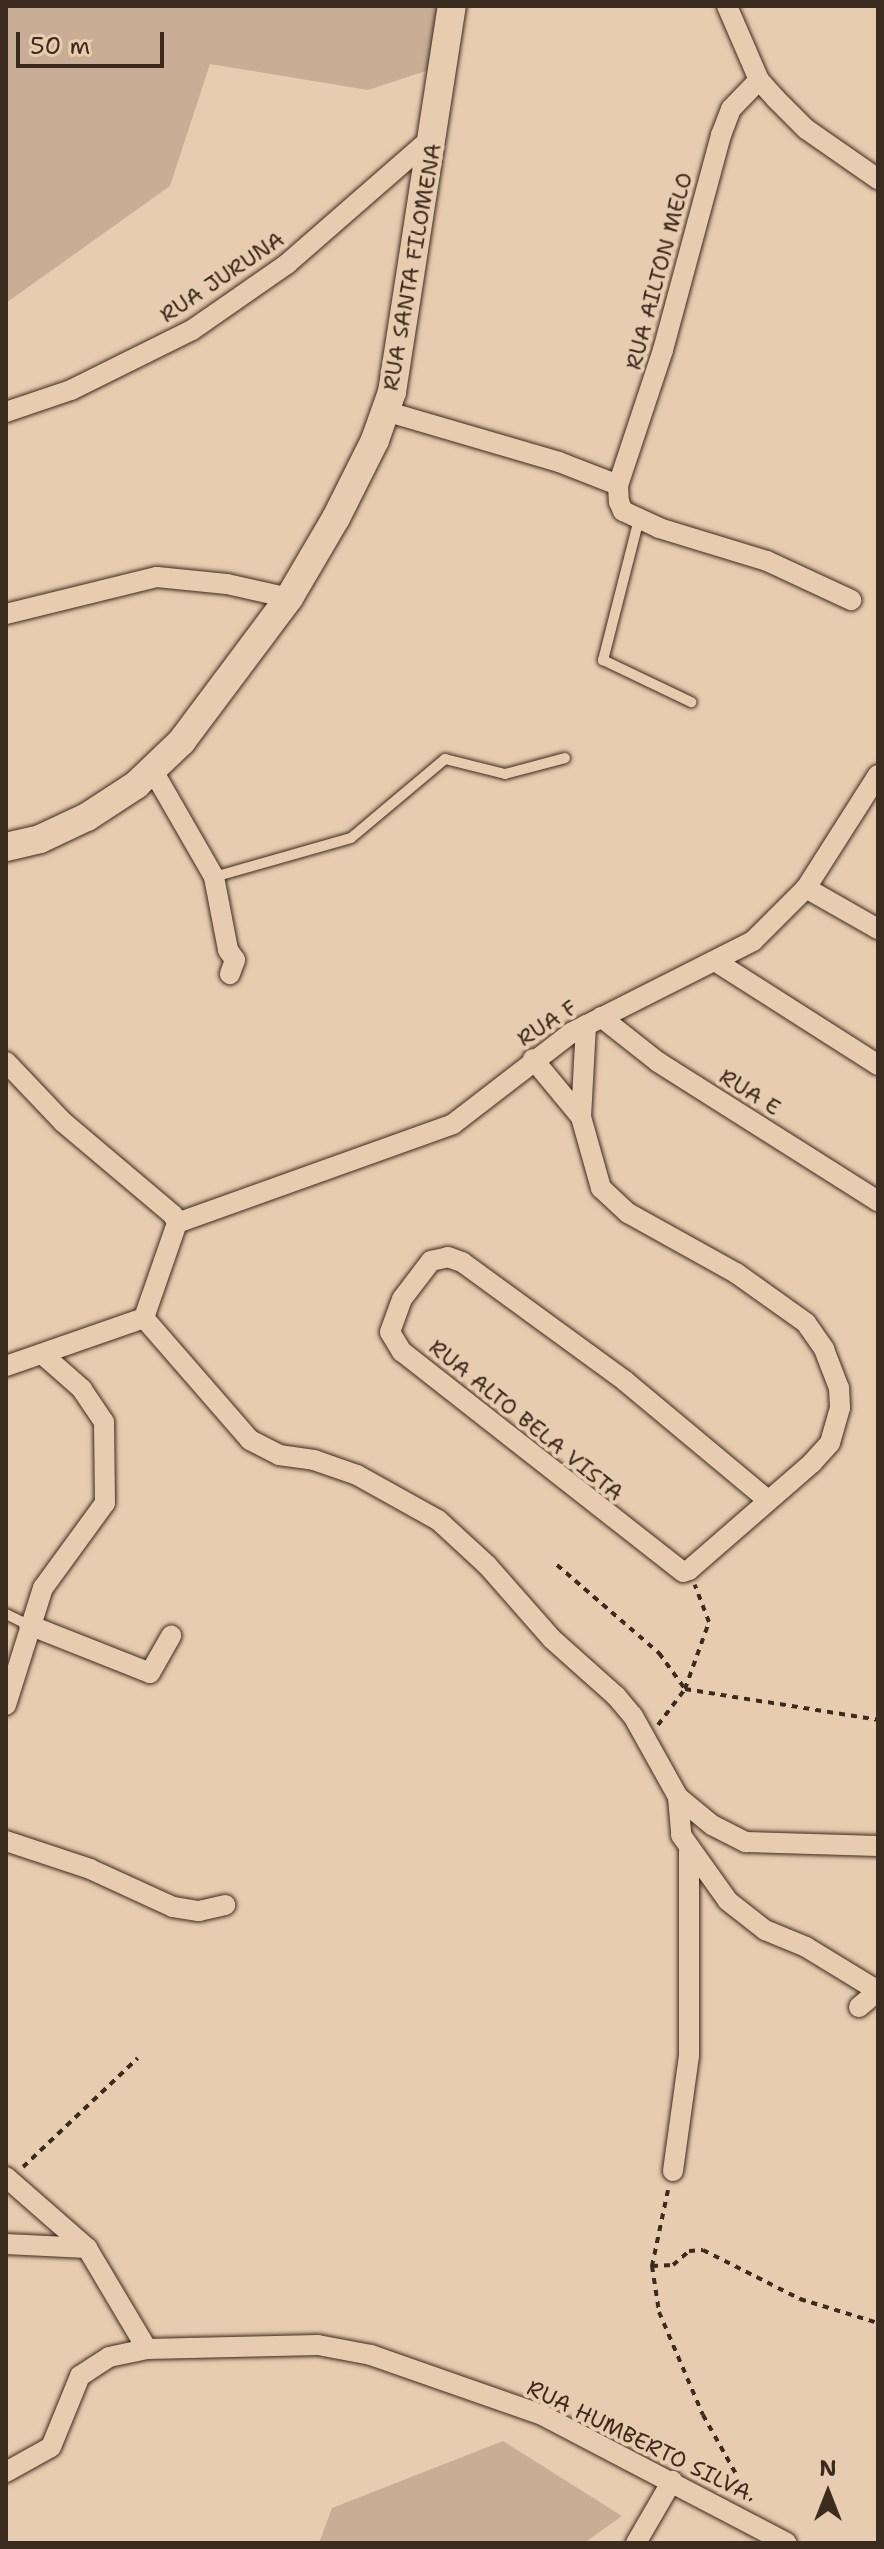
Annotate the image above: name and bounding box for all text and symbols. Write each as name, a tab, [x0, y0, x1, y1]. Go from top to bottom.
scale bar	[20, 16, 168, 66]
text: 50 m	[30, 30, 90, 62]
street label: RUA SANTA FILOMENA	[377, 141, 447, 393]
street label: RUA AILTON MELO	[620, 169, 698, 373]
street label: RUA JURUNA	[155, 226, 289, 328]
street label: RUA F	[512, 994, 582, 1052]
street label: RUA E	[715, 1063, 785, 1121]
street label: RUA ALTO BELA VISTA	[424, 1334, 628, 1506]
street label: RUA HUMBERTO SILVA	[523, 2374, 755, 2506]
north arrow	[788, 2453, 868, 2533]
text: N	[819, 2454, 837, 2483]

